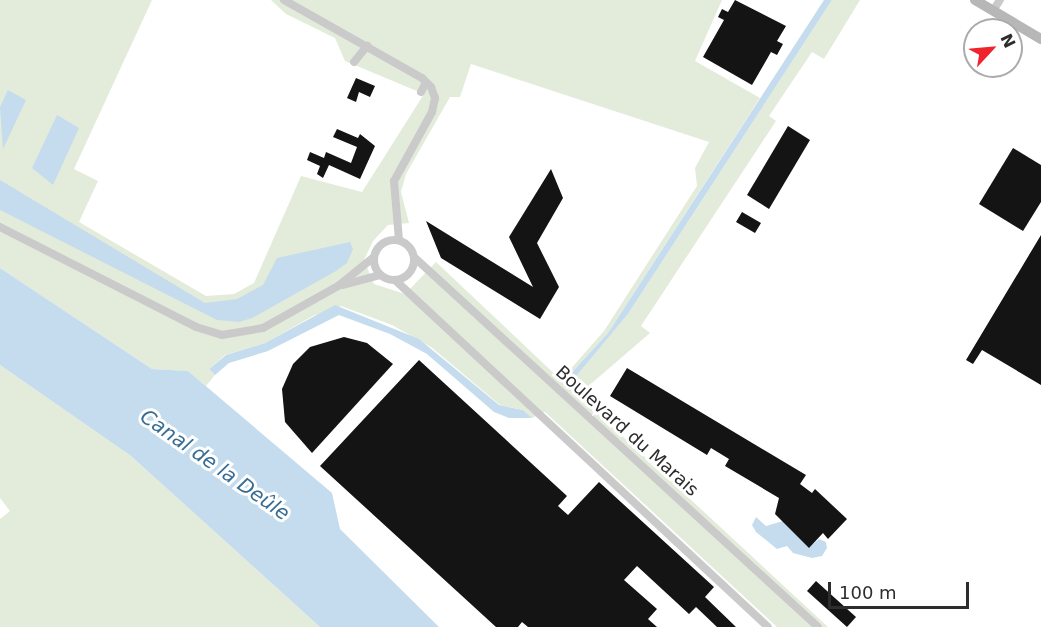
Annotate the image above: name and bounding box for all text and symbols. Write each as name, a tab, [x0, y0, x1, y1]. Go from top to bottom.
north arrow	[963, 18, 1023, 78]
text: N	[996, 31, 1019, 51]
street label: Boulevard du Marais	[551, 361, 703, 501]
water label: Canal de la Deûle	[136, 404, 294, 526]
scale bar	[831, 570, 972, 608]
text: 100 m	[839, 582, 897, 603]

